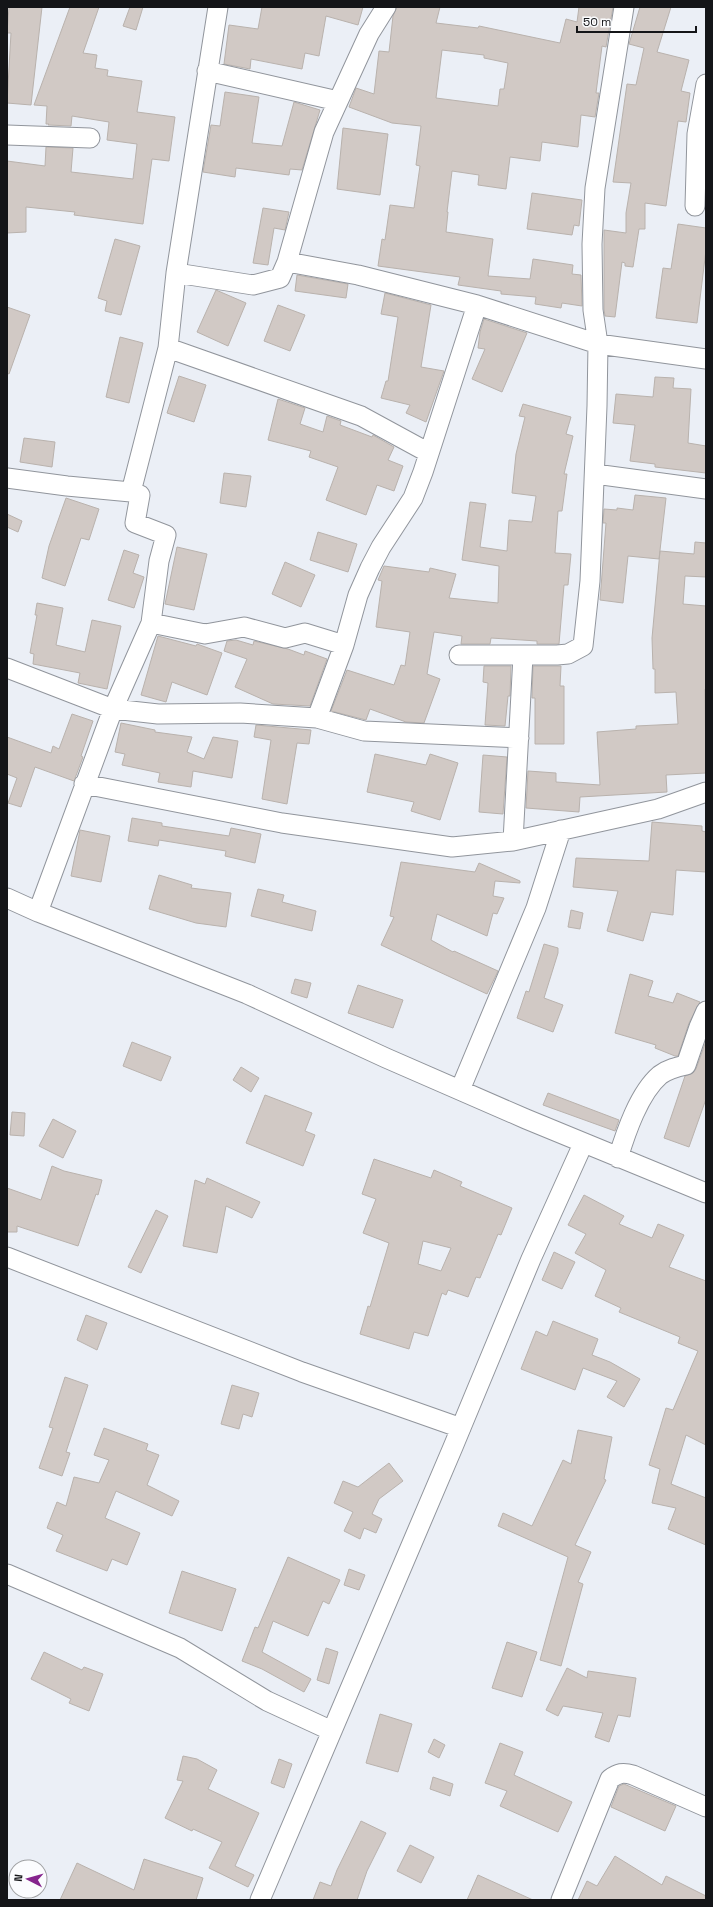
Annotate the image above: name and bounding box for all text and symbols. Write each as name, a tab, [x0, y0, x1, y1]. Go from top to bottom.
scale bar	[577, 8, 696, 34]
text: 50 m	[583, 14, 611, 30]
north arrow	[8, 1859, 48, 1899]
text: N	[11, 1874, 25, 1882]

